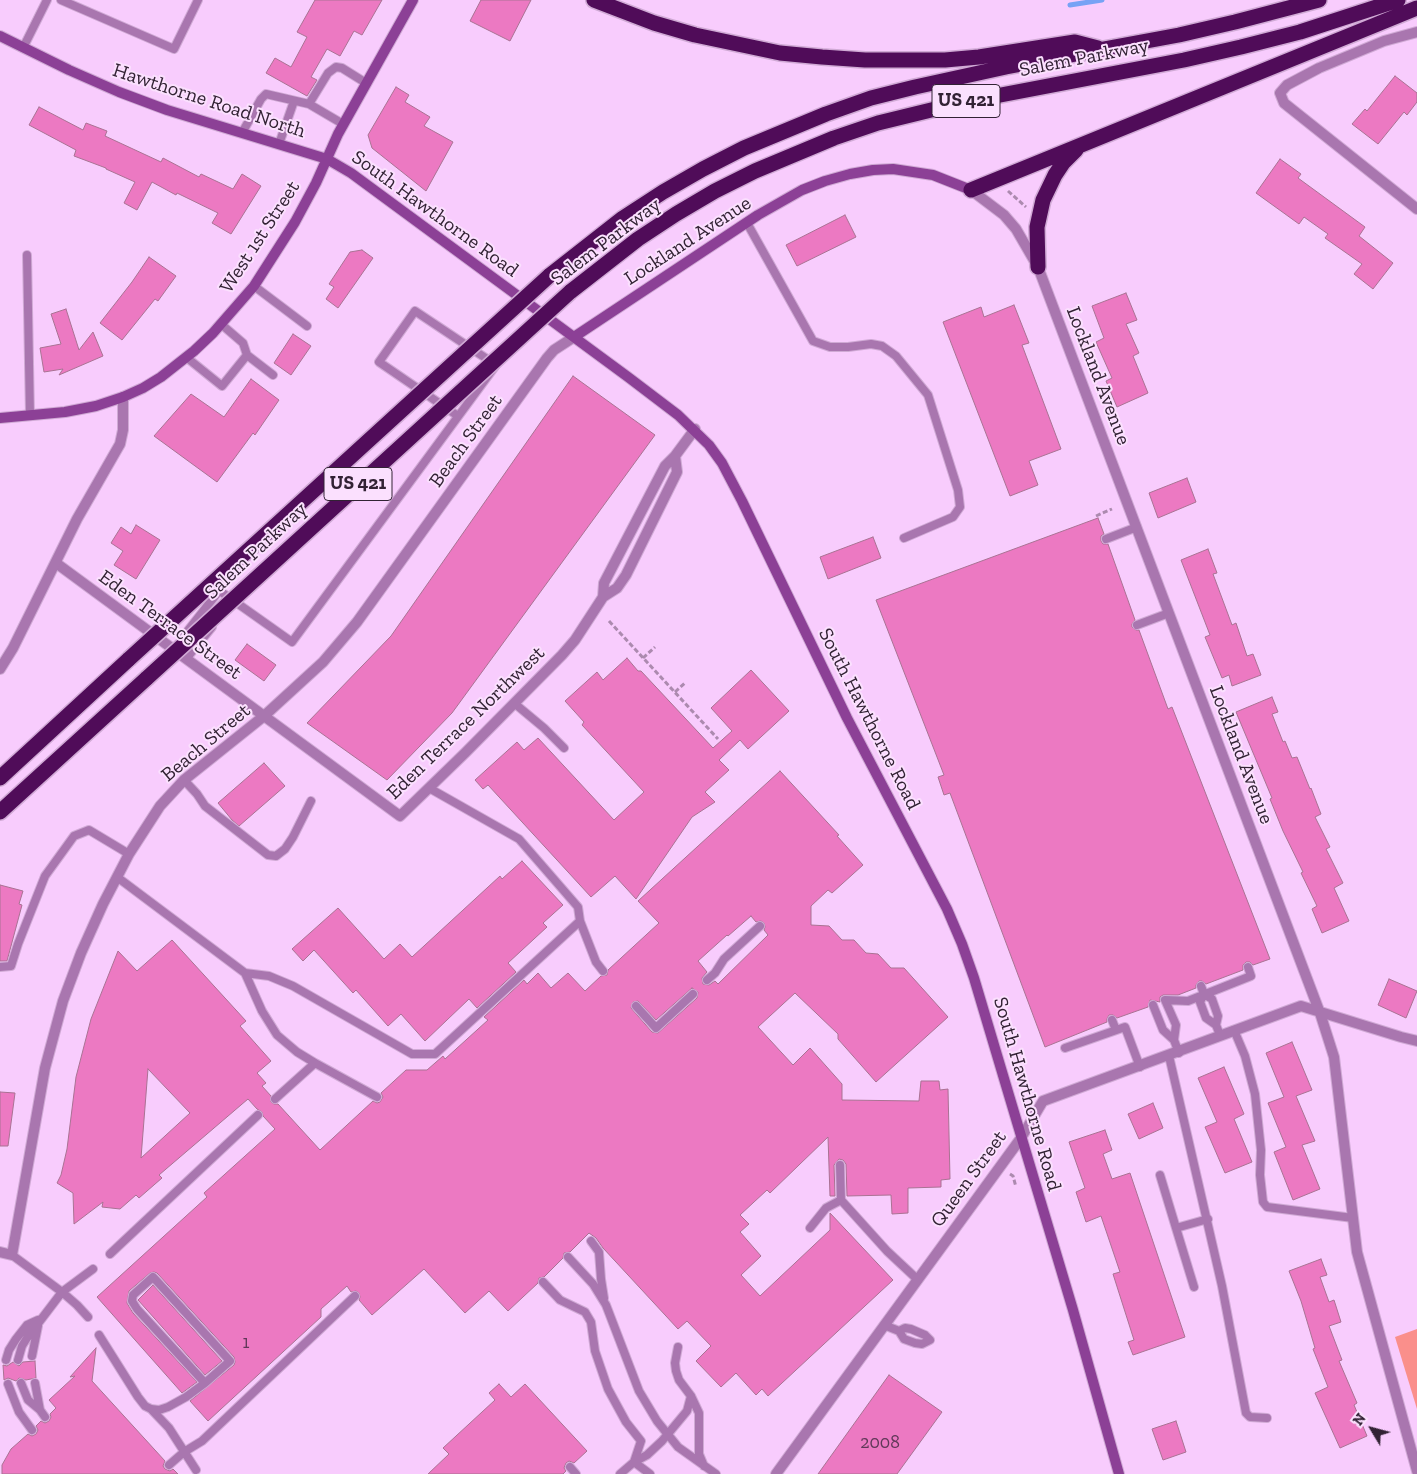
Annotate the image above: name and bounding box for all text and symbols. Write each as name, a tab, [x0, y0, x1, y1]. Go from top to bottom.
street label: Salem Parkway	[1017, 34, 1151, 82]
street label: Hawthorne Road North	[110, 58, 308, 144]
road number: US 421	[932, 84, 1000, 118]
street label: South Hawthorne Road	[347, 145, 523, 283]
street label: West 1st Street	[215, 176, 305, 298]
street label: Lockland Avenue	[620, 191, 756, 291]
street label: Salem Parkway	[546, 193, 666, 291]
street label: Lockland Avenue	[1061, 303, 1135, 449]
street label: Beach Street	[424, 390, 508, 492]
road number: US 421	[324, 468, 392, 500]
street label: Salem Parkway	[200, 497, 312, 605]
street label: Eden Terrace Street	[94, 565, 246, 685]
street label: South Hawthorne Road	[813, 624, 925, 814]
street label: Eden Terrace Northwest	[382, 641, 550, 805]
street label: Lockland Avenue	[1204, 682, 1278, 828]
street label: Beach Street	[157, 699, 255, 787]
street label: South Hawthorne Road	[988, 994, 1066, 1194]
street label: Queen Street	[926, 1126, 1012, 1232]
house number: 1	[243, 1332, 249, 1354]
north arrow	[1347, 1404, 1397, 1454]
text: N	[1350, 1410, 1370, 1429]
house number: 2008	[860, 1432, 900, 1454]

